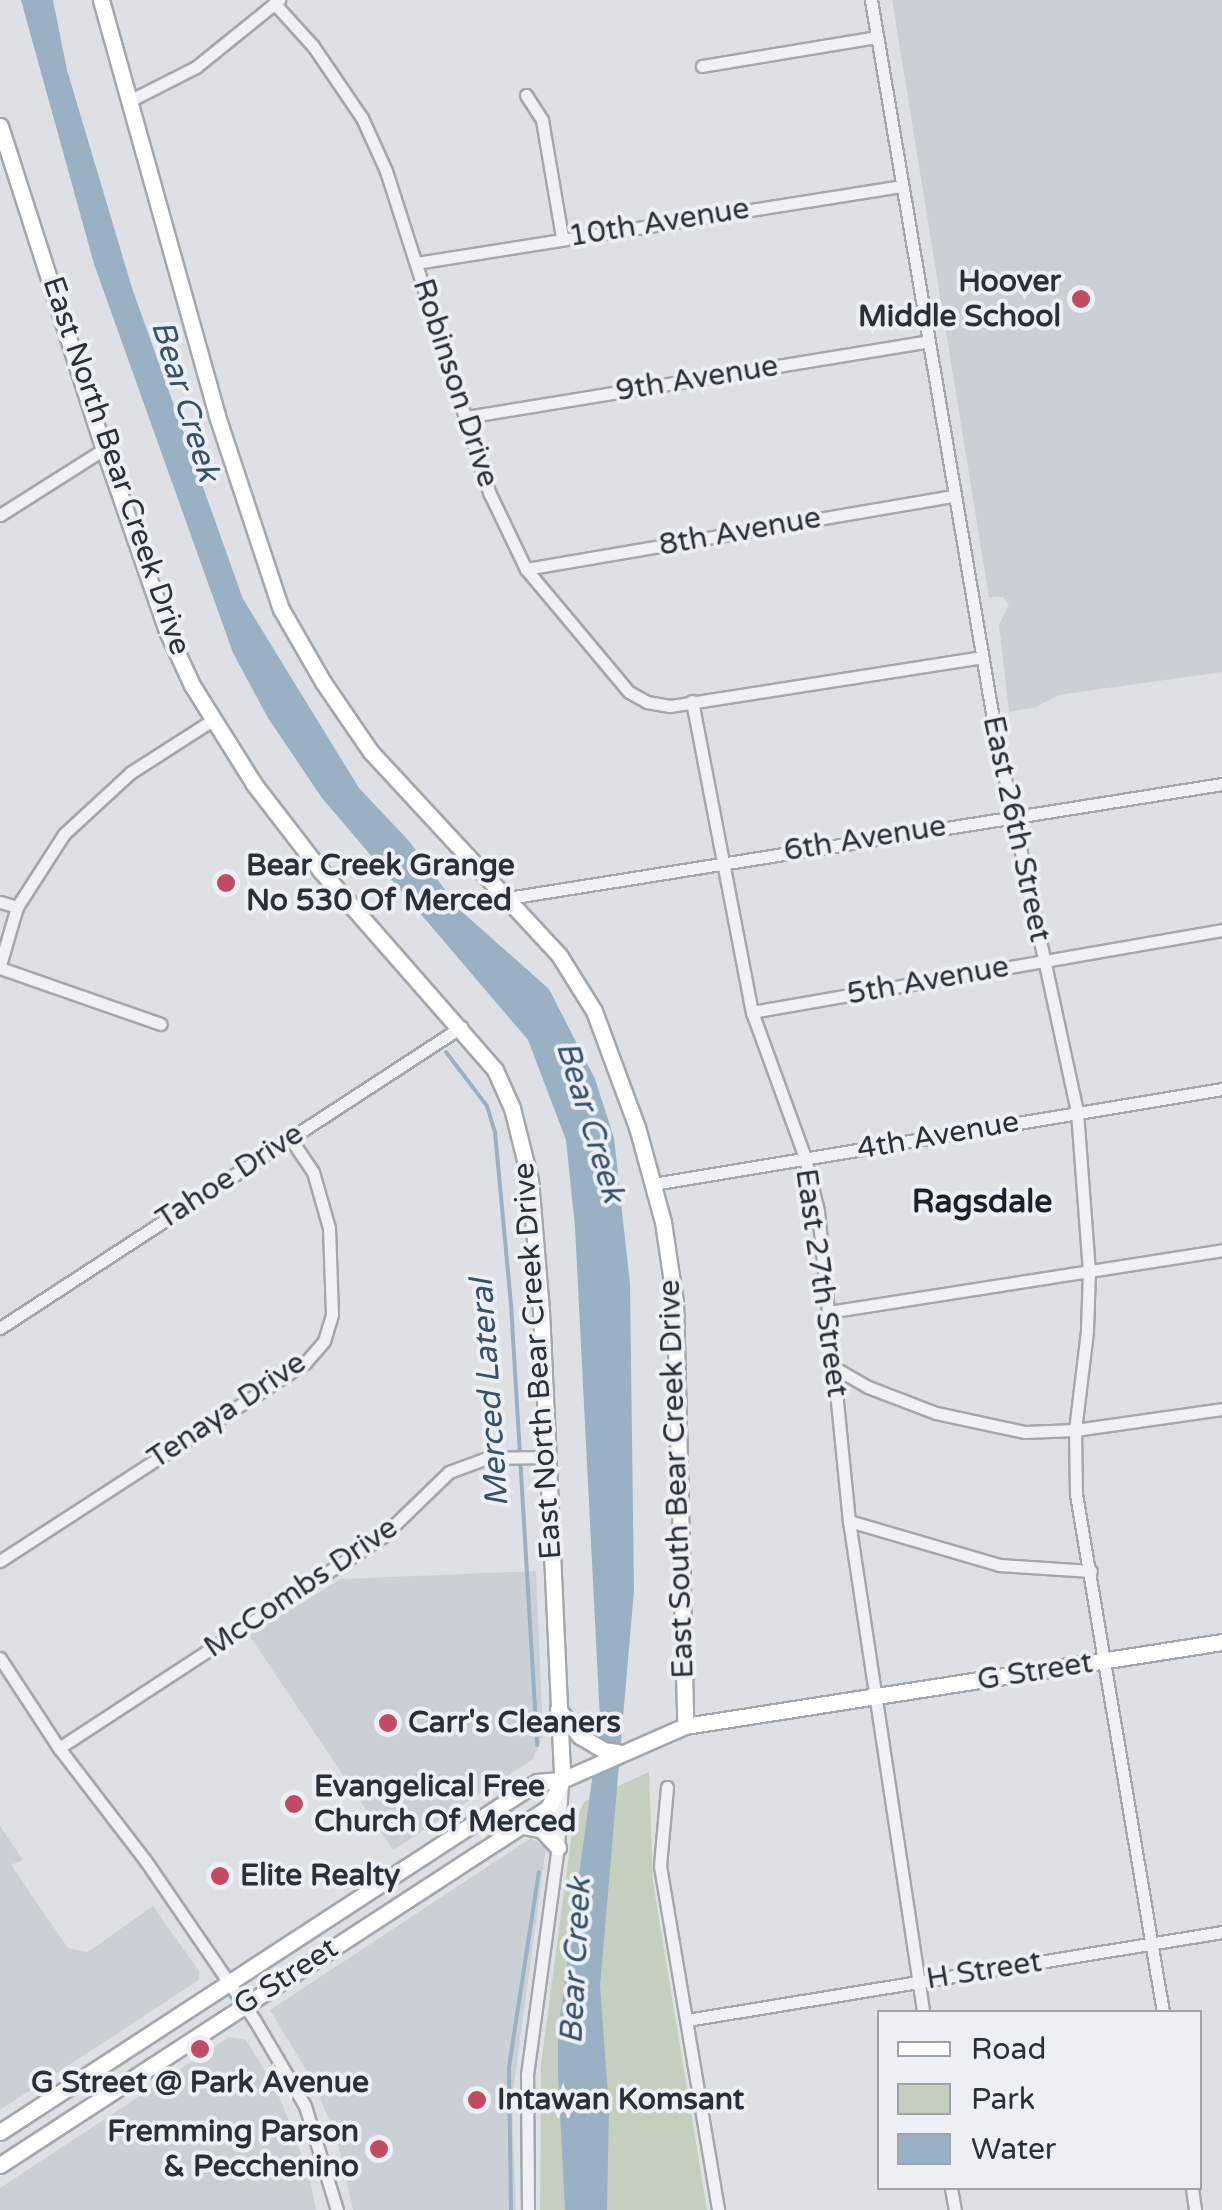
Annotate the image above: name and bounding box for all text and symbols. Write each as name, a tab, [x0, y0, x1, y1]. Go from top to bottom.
street label: 10th Avenue	[566, 191, 752, 255]
place label: Hoover Middle School	[858, 264, 1061, 334]
street label: East North Bear Creek Drive	[34, 272, 198, 660]
street label: Robinson Drive	[404, 274, 506, 492]
marker: Hoover Middle School	[1070, 288, 1092, 310]
water label: Bear Creek	[142, 316, 228, 486]
street label: 9th Avenue	[613, 348, 781, 410]
street label: 8th Avenue	[656, 500, 824, 564]
street label: East 26th Street	[974, 713, 1058, 945]
street label: 6th Avenue	[781, 808, 949, 870]
place label: Bear Creek Grange No 530 Of Merced	[246, 848, 515, 918]
marker: Bear Creek Grange No 530 Of Merced	[215, 872, 237, 894]
street label: 5th Avenue	[844, 949, 1012, 1013]
water label: Bear Creek	[547, 1037, 633, 1207]
street label: 4th Avenue	[854, 1104, 1022, 1168]
street label: Tahoe Drive	[150, 1116, 310, 1238]
street label: East North Bear Creek Drive	[506, 1161, 570, 1561]
street label: East 27th Street	[787, 1166, 855, 1400]
district label: Ragsdale	[912, 1183, 1052, 1221]
water label: Merced Lateral	[463, 1278, 517, 1508]
street label: East South Bear Creek Drive	[652, 1279, 702, 1679]
street label: Tenaya Drive	[141, 1345, 313, 1477]
street label: McCombs Drive	[198, 1510, 404, 1666]
street label: G Street	[975, 1645, 1095, 1699]
place label: Carr's Cleaners	[408, 1705, 621, 1741]
marker: Carr's Cleaners	[377, 1712, 399, 1734]
place label: Evangelical Free Church Of Merced	[314, 1769, 576, 1840]
marker: Evangelical Free Church Of Merced	[283, 1793, 305, 1815]
place label: Elite Realty	[240, 1858, 400, 1894]
marker: Elite Realty	[209, 1865, 231, 1887]
water label: Bear Creek	[552, 1877, 600, 2045]
street label: G Street	[227, 1930, 345, 2024]
street label: H Street	[924, 1944, 1044, 1998]
legend	[877, 2010, 1202, 2190]
text: Road	[971, 2031, 1046, 2068]
marker: G Street @ Park Avenue	[189, 2038, 211, 2060]
place label: G Street @ Park Avenue	[31, 2065, 369, 2101]
text: Park	[971, 2081, 1035, 2118]
place label: Intawan Komsant	[497, 2082, 744, 2118]
marker: Intawan Komsant	[466, 2089, 488, 2111]
place label: Fremming Parson & Pecchenino	[107, 2114, 359, 2184]
text: Water	[971, 2131, 1056, 2168]
marker: Fremming Parson & Pecchenino	[368, 2138, 390, 2160]

